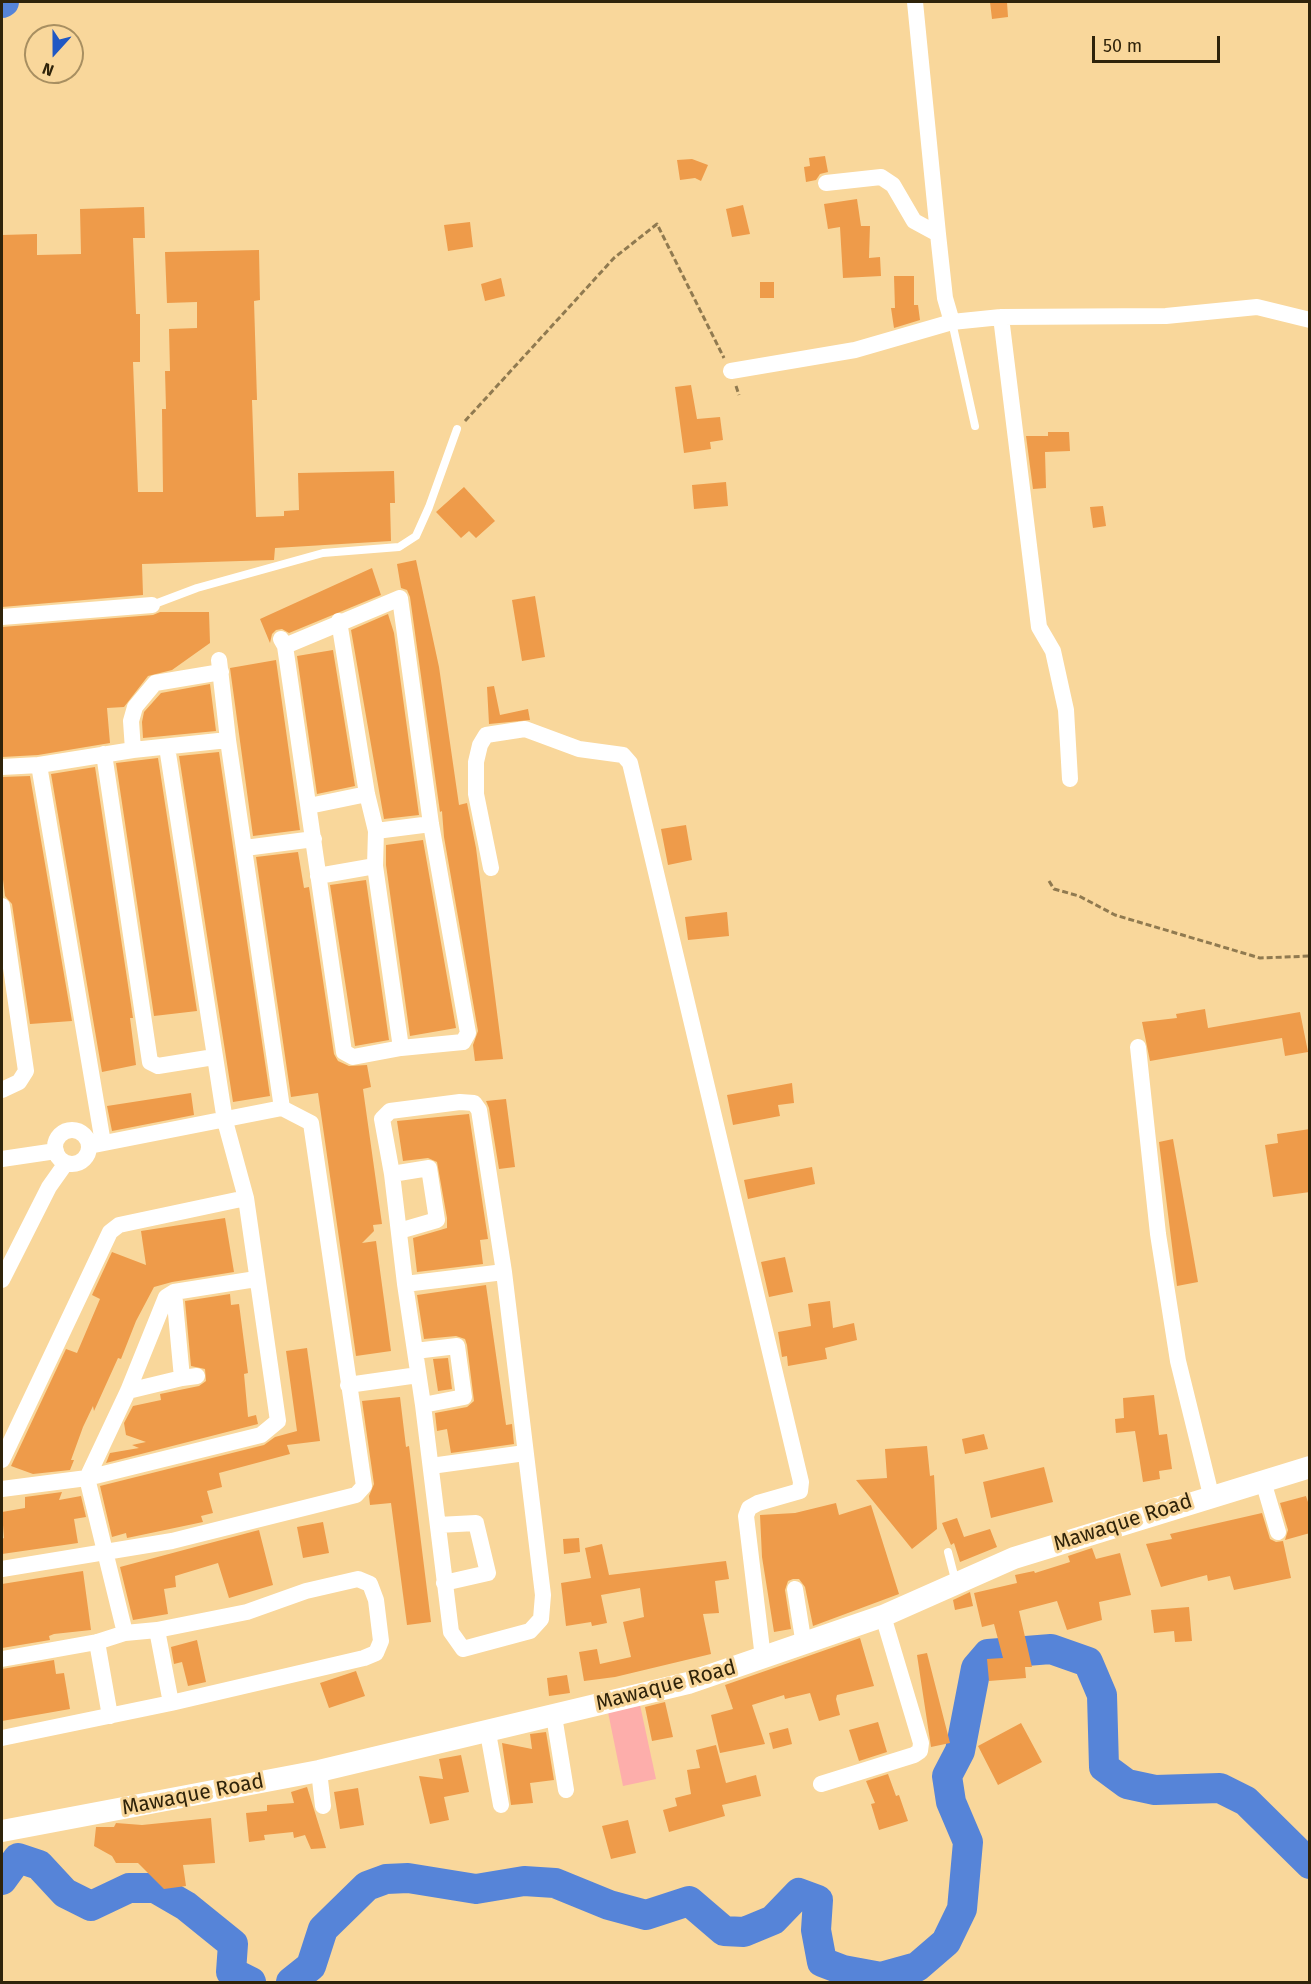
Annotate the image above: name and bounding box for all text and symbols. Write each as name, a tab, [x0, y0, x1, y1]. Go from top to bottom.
north arrow	[24, 24, 84, 84]
scale bar	[1095, 24, 1222, 62]
text: 50 m	[1103, 35, 1142, 57]
text: N	[40, 59, 56, 80]
street label: Mawaque Road	[1051, 1489, 1195, 1557]
street label: Mawaque Road	[593, 1655, 739, 1717]
street label: Mawaque Road	[120, 1769, 266, 1821]

